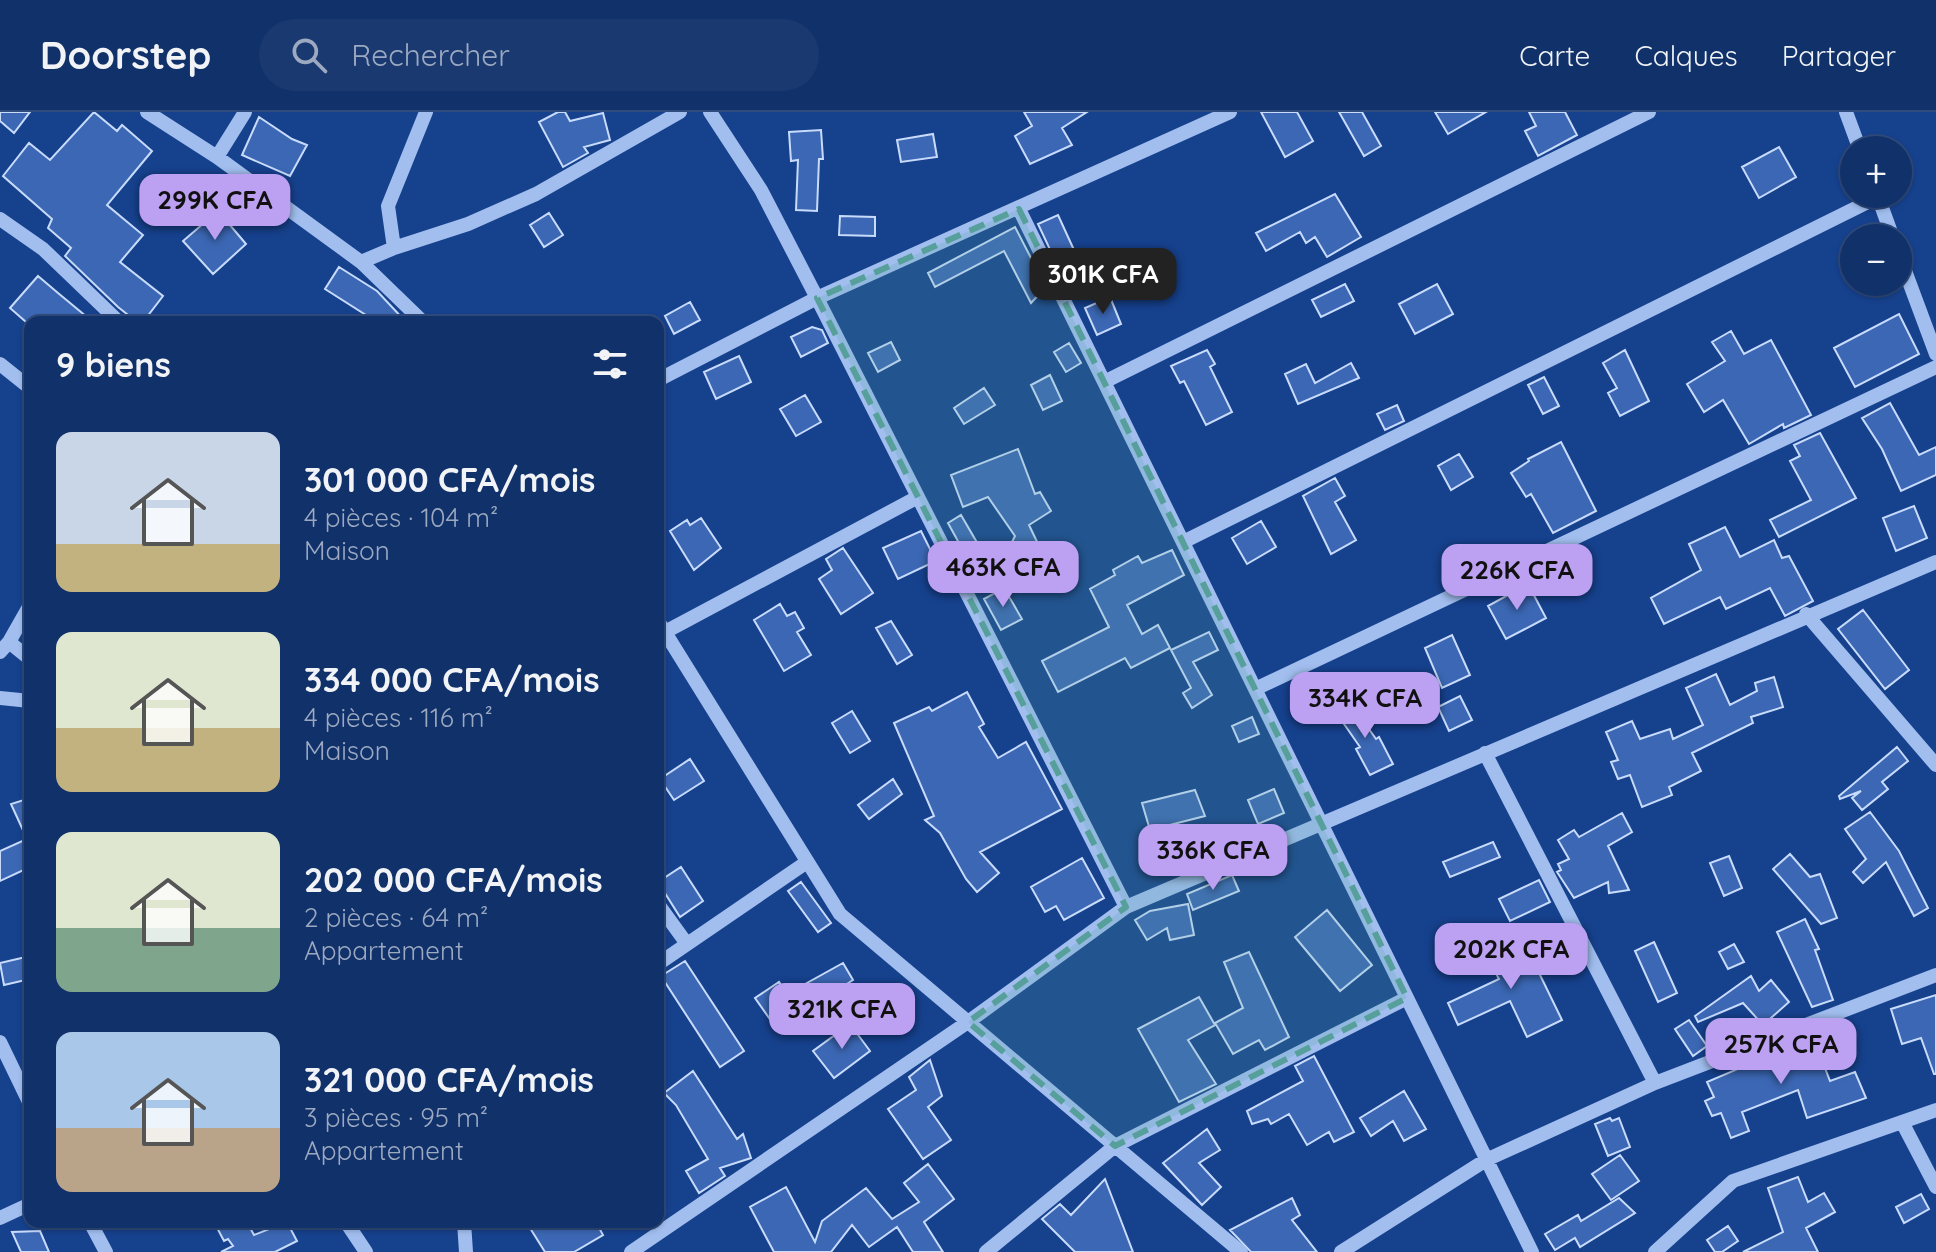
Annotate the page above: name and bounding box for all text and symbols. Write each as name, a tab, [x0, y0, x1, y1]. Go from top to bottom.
search box	[259, 19, 819, 91]
text: Doorstep	[40, 31, 211, 79]
icon: search	[287, 33, 331, 77]
text: Rechercher	[351, 36, 510, 74]
text: Carte	[1519, 38, 1590, 73]
text: Calques	[1634, 38, 1738, 73]
text: Partager	[1782, 38, 1896, 73]
map controls	[1840, 136, 1912, 296]
button: +	[1840, 136, 1912, 208]
pin: 299K CFA	[132, 174, 298, 242]
text: 299K CFA	[157, 183, 273, 216]
button: −	[1840, 224, 1912, 296]
pin: 301K CFA	[1020, 248, 1186, 316]
text: 301K CFA	[1047, 257, 1159, 290]
icon: filters	[588, 342, 632, 386]
text: 9 biens	[56, 343, 171, 386]
text: 301 000 CFA/mois	[304, 458, 595, 501]
icon: home	[120, 464, 216, 560]
text: 4 pièces · 104 m²	[304, 501, 498, 534]
text: Maison	[304, 534, 390, 567]
pin: 463K CFA	[920, 541, 1086, 609]
pin: 226K CFA	[1434, 544, 1600, 612]
text: 463K CFA	[946, 550, 1060, 583]
text: 226K CFA	[1460, 553, 1574, 586]
text: 334 000 CFA/mois	[304, 658, 600, 701]
icon: home	[120, 664, 216, 760]
pin: 334K CFA	[1282, 672, 1448, 740]
text: 334K CFA	[1308, 681, 1422, 714]
text: 4 pièces · 116 m²	[304, 701, 493, 734]
text: Maison	[304, 734, 390, 767]
pin: 336K CFA	[1130, 824, 1296, 892]
text: 336K CFA	[1156, 833, 1270, 866]
text: 202 000 CFA/mois	[304, 858, 603, 901]
icon: home	[120, 864, 216, 960]
text: 2 pièces · 64 m²	[304, 901, 488, 934]
pin: 202K CFA	[1428, 923, 1594, 991]
text: 202K CFA	[1453, 932, 1569, 965]
text: Appartement	[304, 934, 464, 967]
pin: 321K CFA	[759, 983, 925, 1051]
text: 321K CFA	[787, 992, 897, 1025]
pin: 257K CFA	[1698, 1018, 1864, 1086]
text: 257K CFA	[1723, 1027, 1839, 1060]
text: 321 000 CFA/mois	[304, 1058, 594, 1101]
icon: home	[120, 1064, 216, 1160]
text: 3 pièces · 95 m²	[304, 1101, 488, 1134]
text: Appartement	[304, 1134, 464, 1167]

